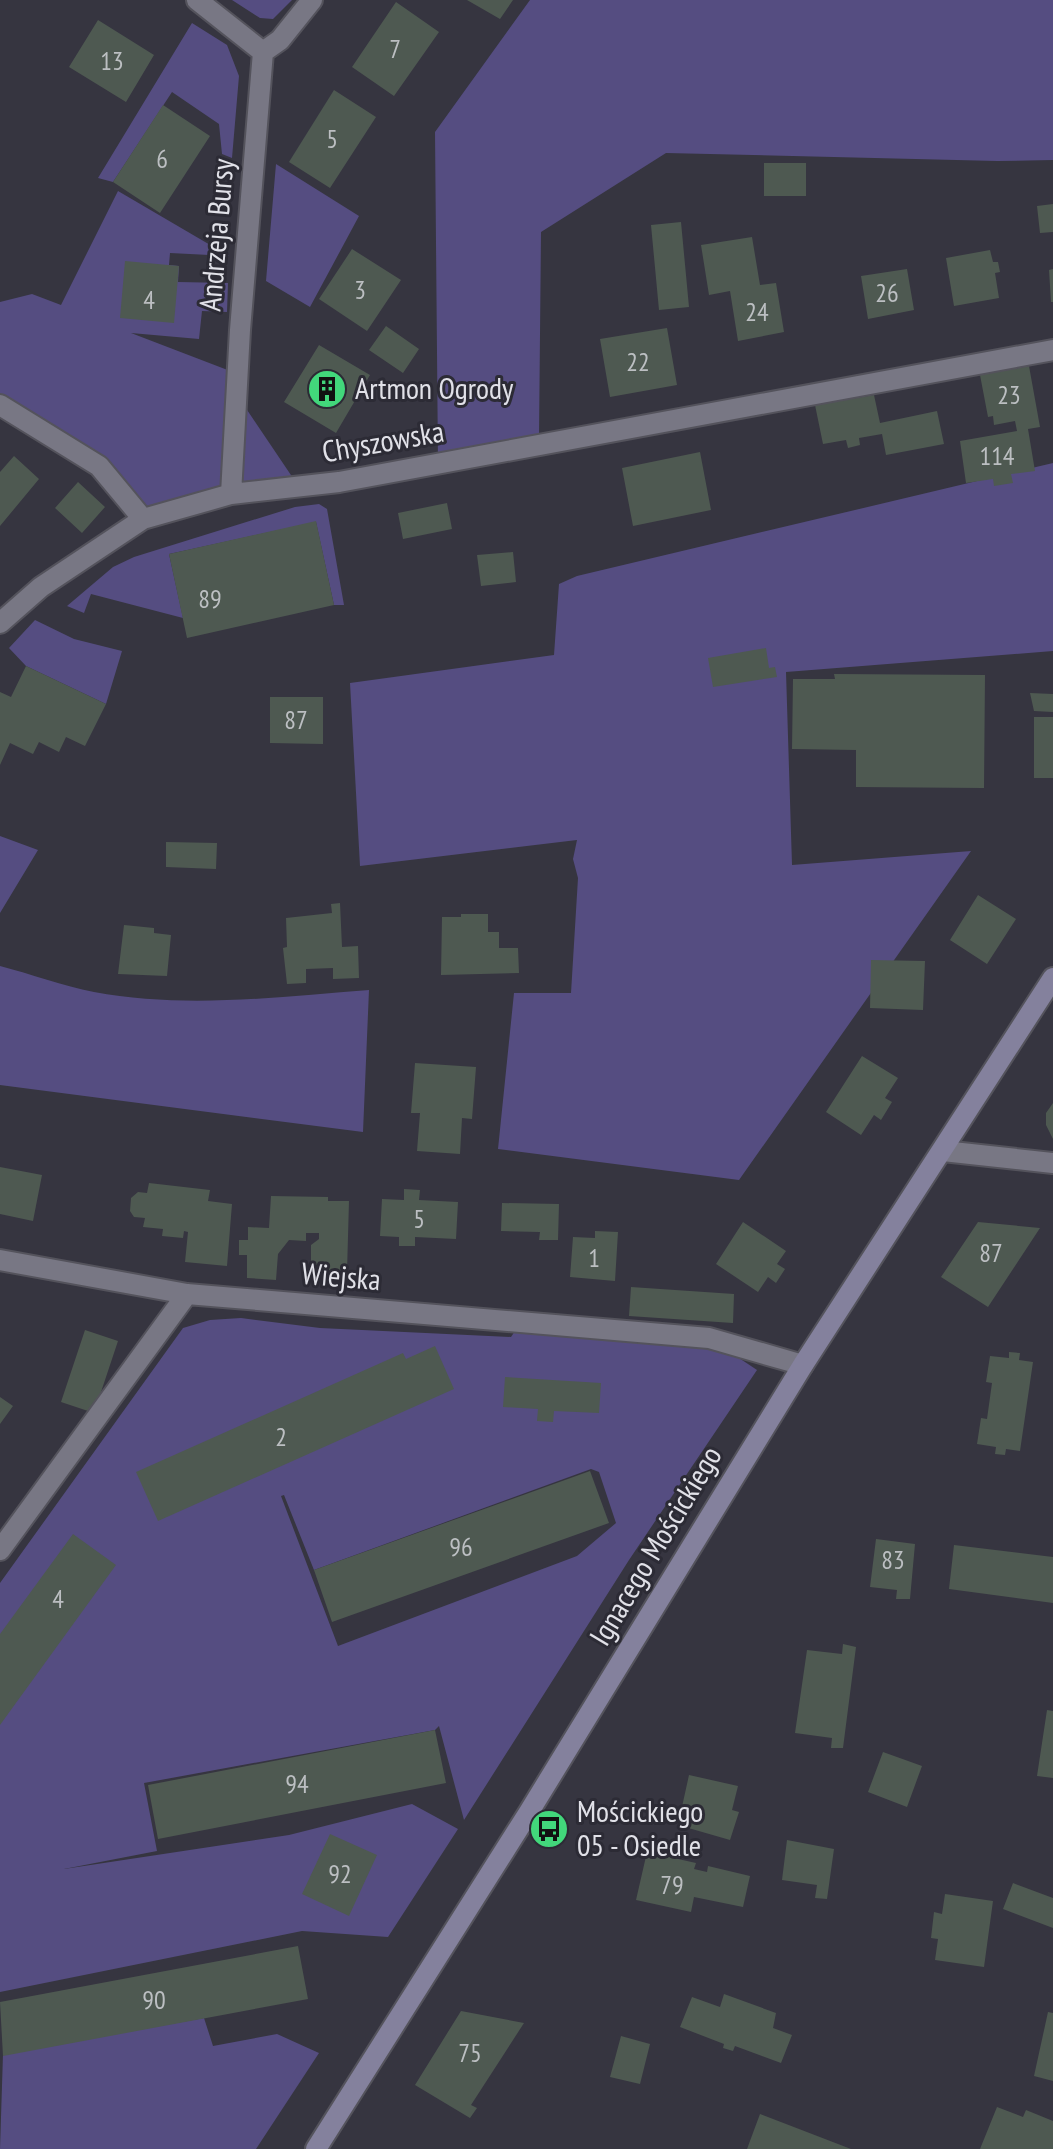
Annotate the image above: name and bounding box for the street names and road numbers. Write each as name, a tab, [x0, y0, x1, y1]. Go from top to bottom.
street label: Andrzeja Bursy	[189, 156, 242, 313]
street label: Chyszowska	[319, 411, 447, 470]
street label: Wiejska	[300, 1253, 382, 1298]
street label: Ignacego Mościckiego	[580, 1438, 730, 1652]

